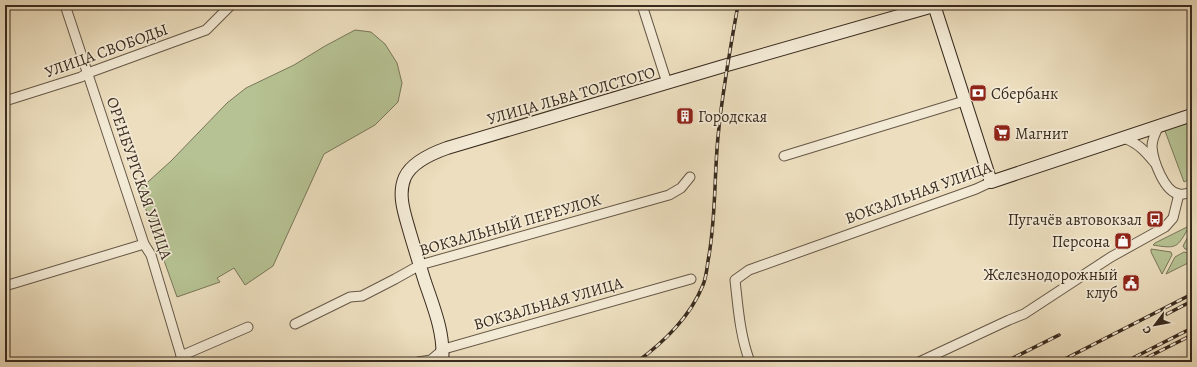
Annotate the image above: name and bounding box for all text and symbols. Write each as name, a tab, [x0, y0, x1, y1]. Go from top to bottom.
street label: УЛИЦА СВОБОДЫ	[42, 18, 171, 83]
street label: УЛИЦА ЛЬВА ТОЛСТОГО	[485, 61, 658, 131]
bank icon: Сбербанк	[968, 83, 988, 103]
place label: Сбербанк	[991, 83, 1058, 105]
street label: ОРЕНБУРГСКАЯ УЛИЦА	[101, 94, 177, 263]
building icon: Городская	[675, 106, 695, 126]
place label: Городская	[698, 106, 768, 128]
supermarket icon: Магнит	[992, 123, 1012, 143]
place label: Магнит	[1015, 123, 1068, 145]
street label: ВОКЗАЛЬНАЯ УЛИЦА	[842, 156, 995, 230]
street label: ВОКЗАЛЬНЫЙ ПЕРЕУЛОК	[417, 188, 605, 261]
place label: Пугачёв автовокзал	[1008, 209, 1142, 231]
bus stop icon: Пугачёв автовокзал	[1145, 209, 1165, 229]
place label: Персона	[1052, 231, 1111, 253]
shop icon: Персона	[1113, 231, 1133, 251]
place label: Железнодорожный клуб	[984, 264, 1118, 304]
street label: ВОКЗАЛЬНАЯ УЛИЦА	[471, 272, 626, 336]
public building icon: Железнодорожный клуб	[1121, 273, 1141, 293]
north arrow	[1135, 305, 1175, 345]
text: С	[1139, 323, 1155, 337]

